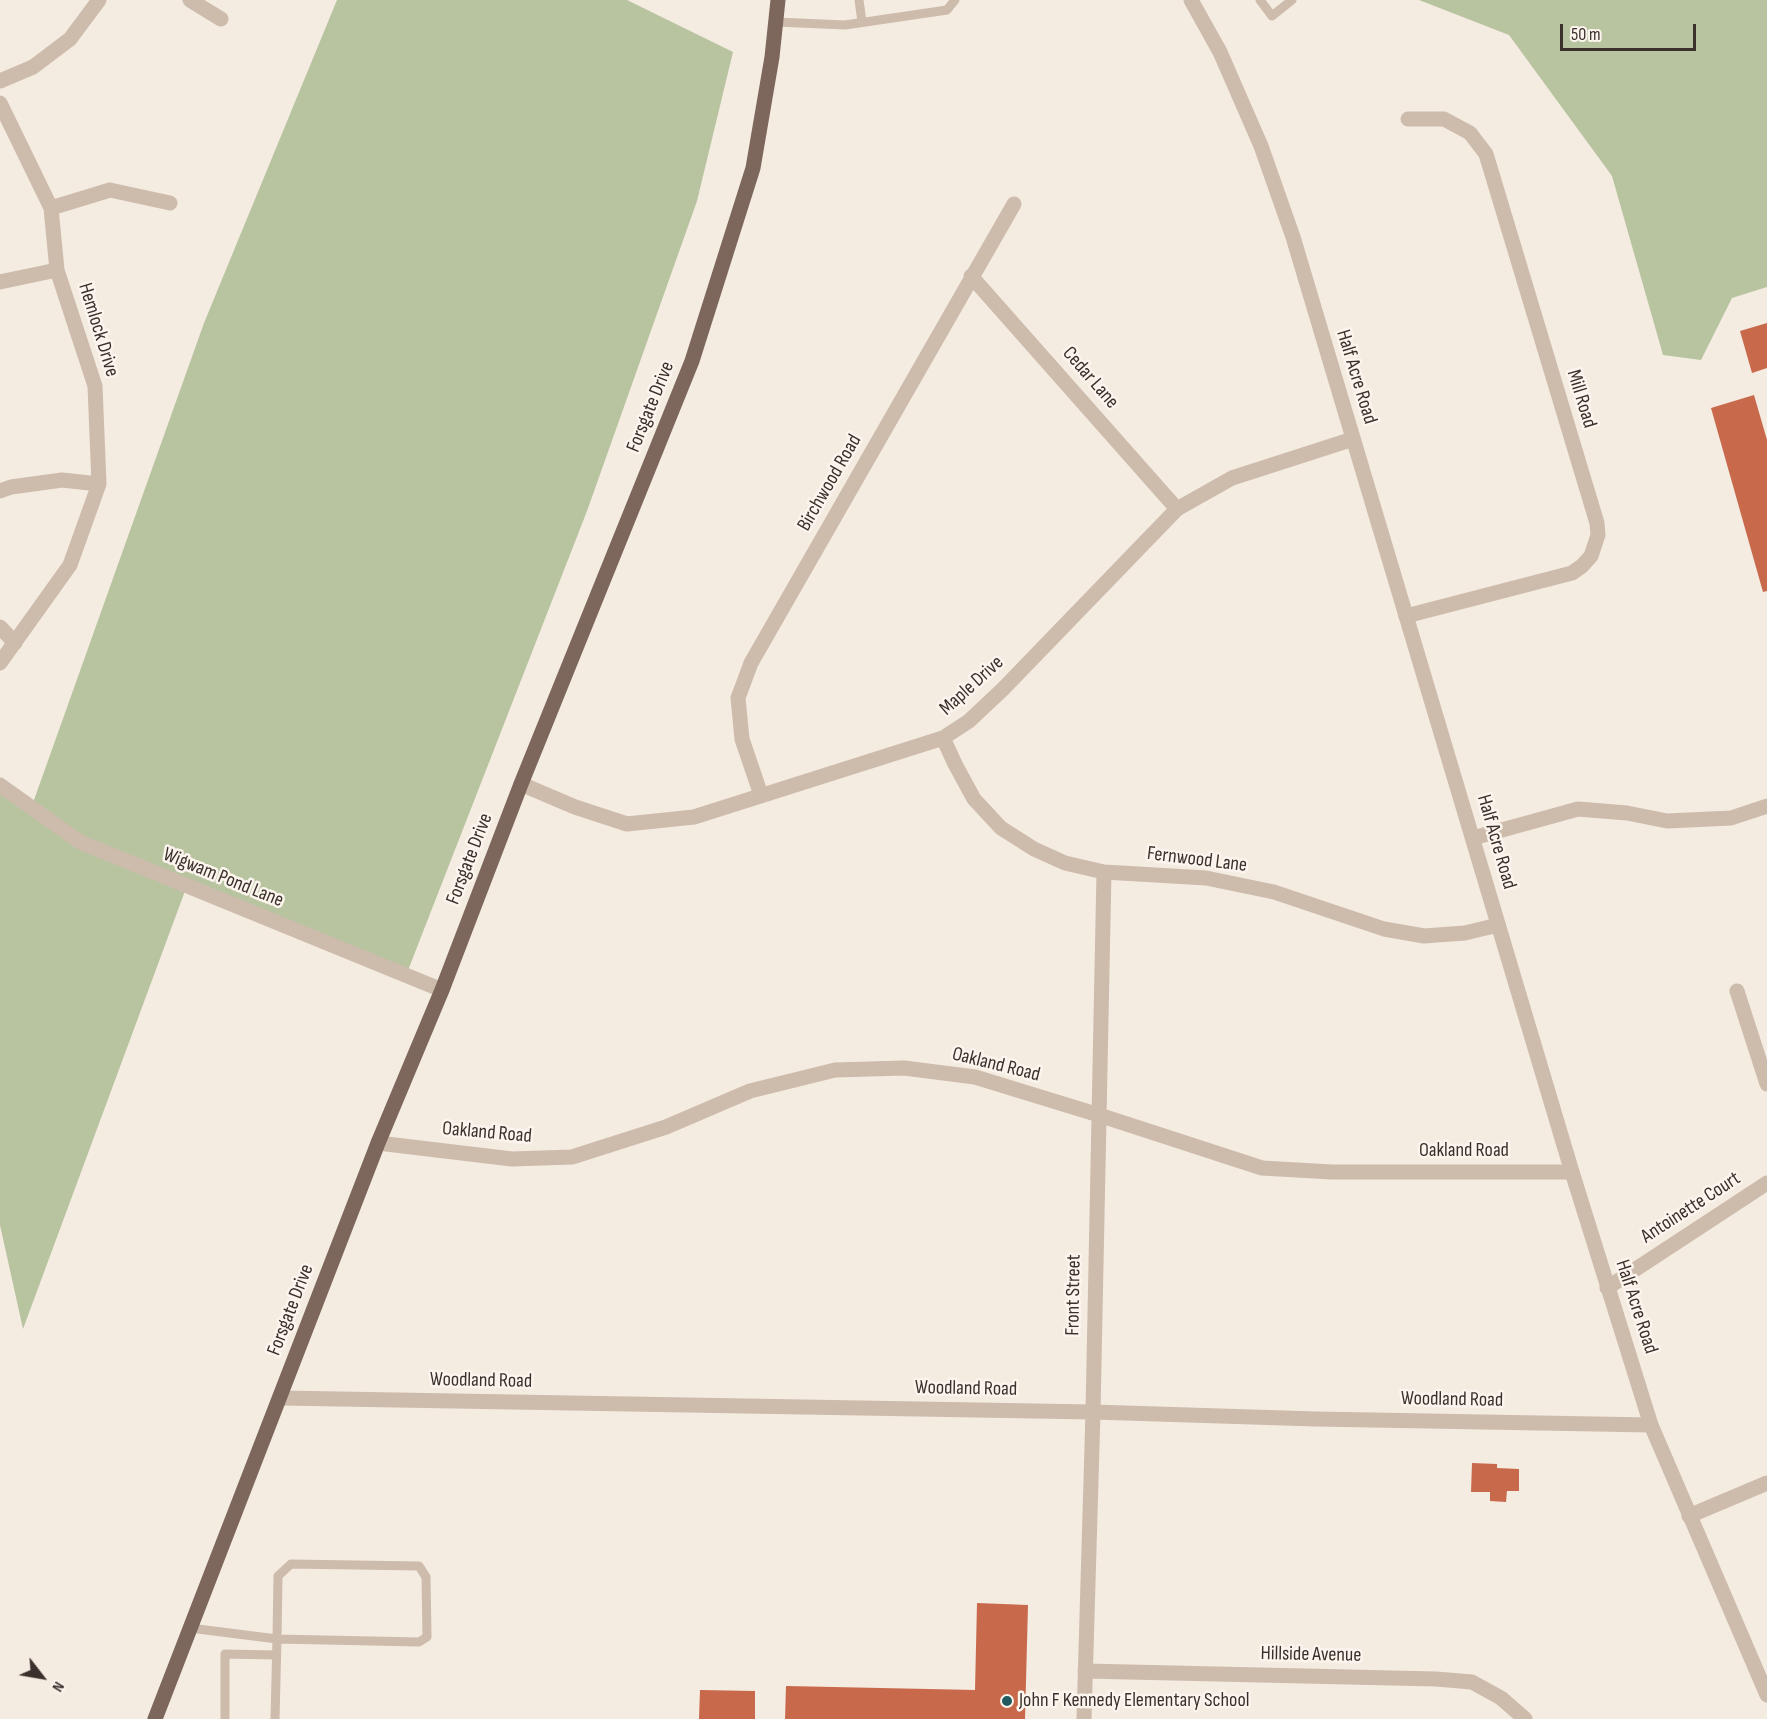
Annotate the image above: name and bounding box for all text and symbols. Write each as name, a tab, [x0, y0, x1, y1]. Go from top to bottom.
scale bar	[1563, 12, 1700, 50]
text: 50 m	[1571, 24, 1601, 45]
street label: Hemlock Drive	[72, 280, 124, 380]
street label: Half Acre Road	[1330, 327, 1382, 427]
street label: Cedar Lane	[1057, 342, 1123, 414]
street label: Forsgate Drive	[622, 358, 680, 456]
street label: Mill Road	[1561, 367, 1601, 431]
street label: Birchwood Road	[793, 431, 867, 535]
street label: Maple Drive	[935, 651, 1009, 721]
street label: Half Acre Road	[1471, 792, 1521, 892]
street label: Forsgate Drive	[442, 810, 498, 908]
street label: Fernwood Lane	[1146, 842, 1248, 878]
street label: Wigwam Pond Lane	[159, 843, 287, 913]
street label: Oakland Road	[950, 1042, 1042, 1088]
street label: Oakland Road	[441, 1117, 533, 1149]
street label: Oakland Road	[1419, 1139, 1509, 1163]
street label: Antoinette Court	[1637, 1167, 1745, 1249]
street label: Front Street	[1061, 1254, 1087, 1336]
street label: Half Acre Road	[1610, 1257, 1662, 1357]
street label: Forsgate Drive	[263, 1261, 319, 1359]
street label: Woodland Road	[430, 1368, 532, 1394]
street label: Woodland Road	[915, 1376, 1017, 1402]
street label: Woodland Road	[1401, 1387, 1503, 1413]
street label: Hillside Avenue	[1260, 1642, 1362, 1668]
north arrow	[12, 1647, 72, 1707]
text: N	[48, 1678, 68, 1695]
place label: John F Kennedy Elementary School	[1019, 1689, 1249, 1713]
marker: John F Kennedy Elementary School	[1000, 1694, 1014, 1708]

